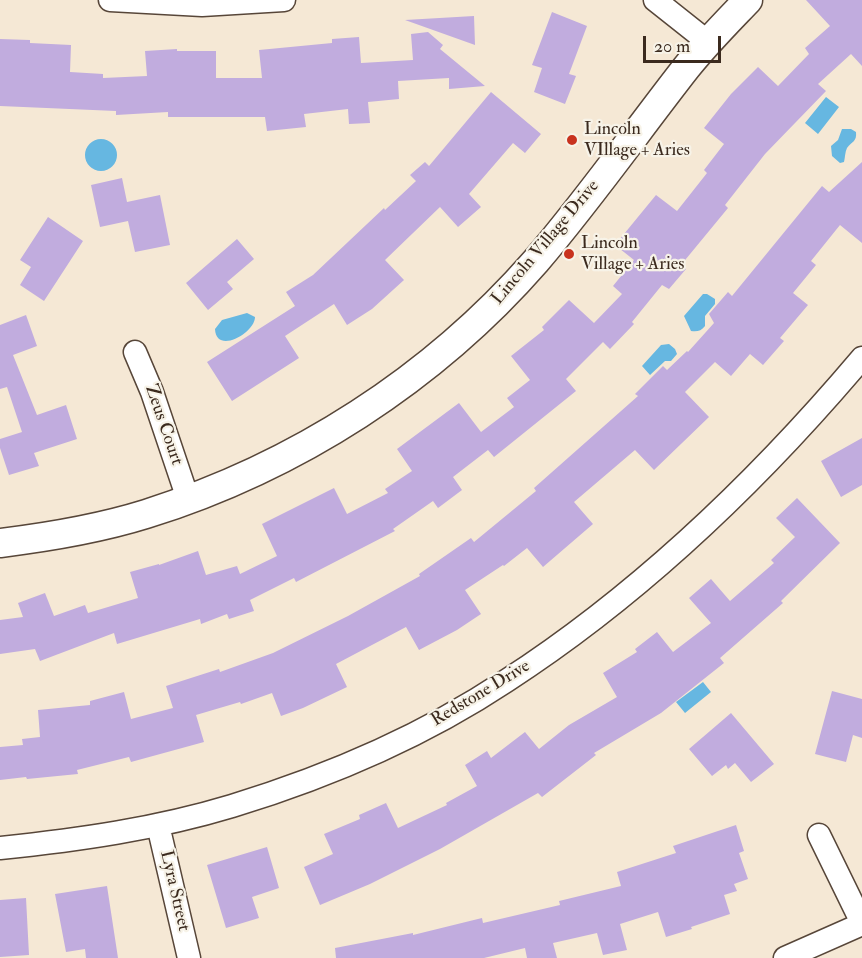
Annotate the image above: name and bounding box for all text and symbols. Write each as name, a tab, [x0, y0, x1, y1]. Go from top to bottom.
scale bar	[646, 24, 724, 62]
text: 20 m	[654, 35, 690, 58]
place label: Lincoln VIllage + Aries	[584, 119, 690, 162]
marker: Lincoln VIllage + Aries	[565, 133, 579, 147]
street label: Lincoln Village Drive	[488, 176, 604, 310]
place label: Lincoln Village + Aries	[581, 233, 684, 276]
marker: Lincoln Village + Aries	[562, 247, 576, 261]
street label: Zeus Court	[139, 382, 187, 468]
street label: Redstone Drive	[428, 656, 534, 732]
street label: Lyra Street	[154, 849, 194, 933]

